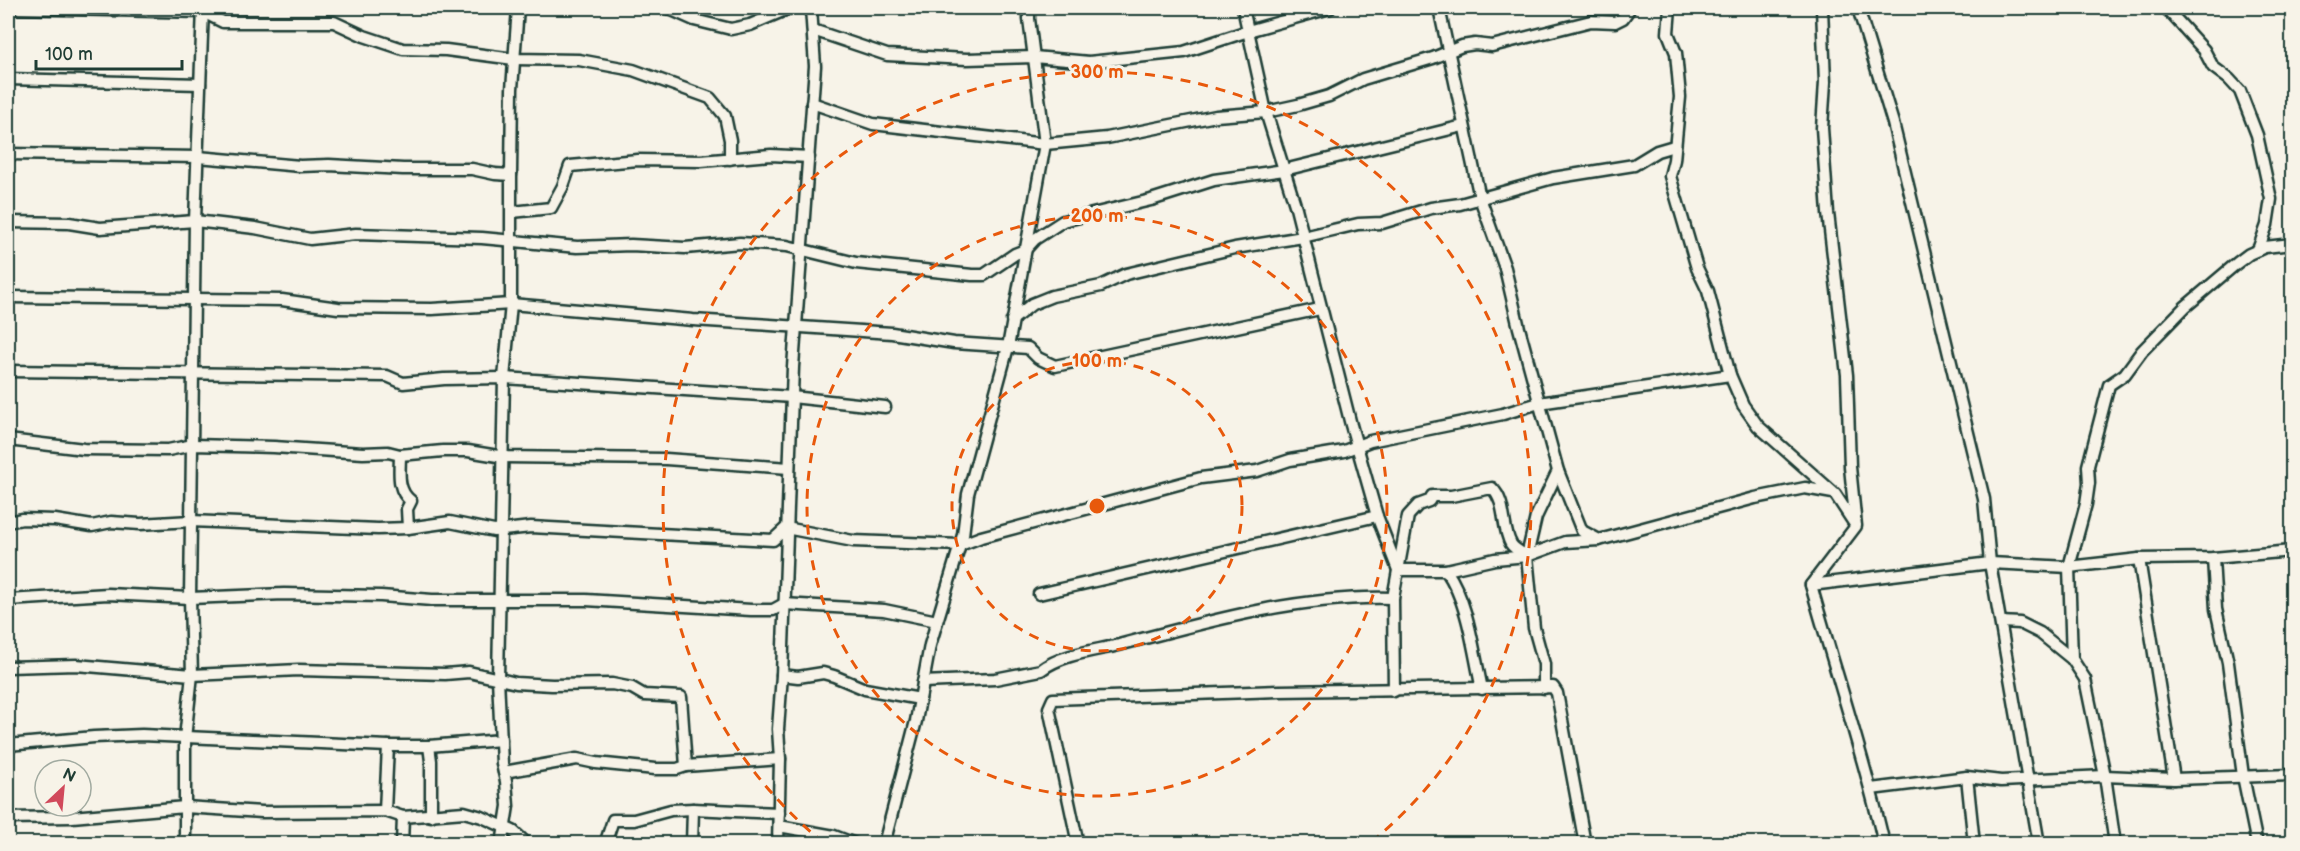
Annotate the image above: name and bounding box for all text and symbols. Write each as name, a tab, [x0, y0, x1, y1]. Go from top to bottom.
scale bar	[36, 33, 182, 71]
text: 100 m	[45, 44, 93, 65]
text: 300 m	[1070, 62, 1124, 83]
text: 200 m	[1070, 206, 1124, 227]
text: 100 m	[1072, 351, 1122, 372]
centre of rings	[1087, 496, 1107, 516]
north arrow	[33, 758, 93, 818]
text: N	[59, 765, 78, 787]

